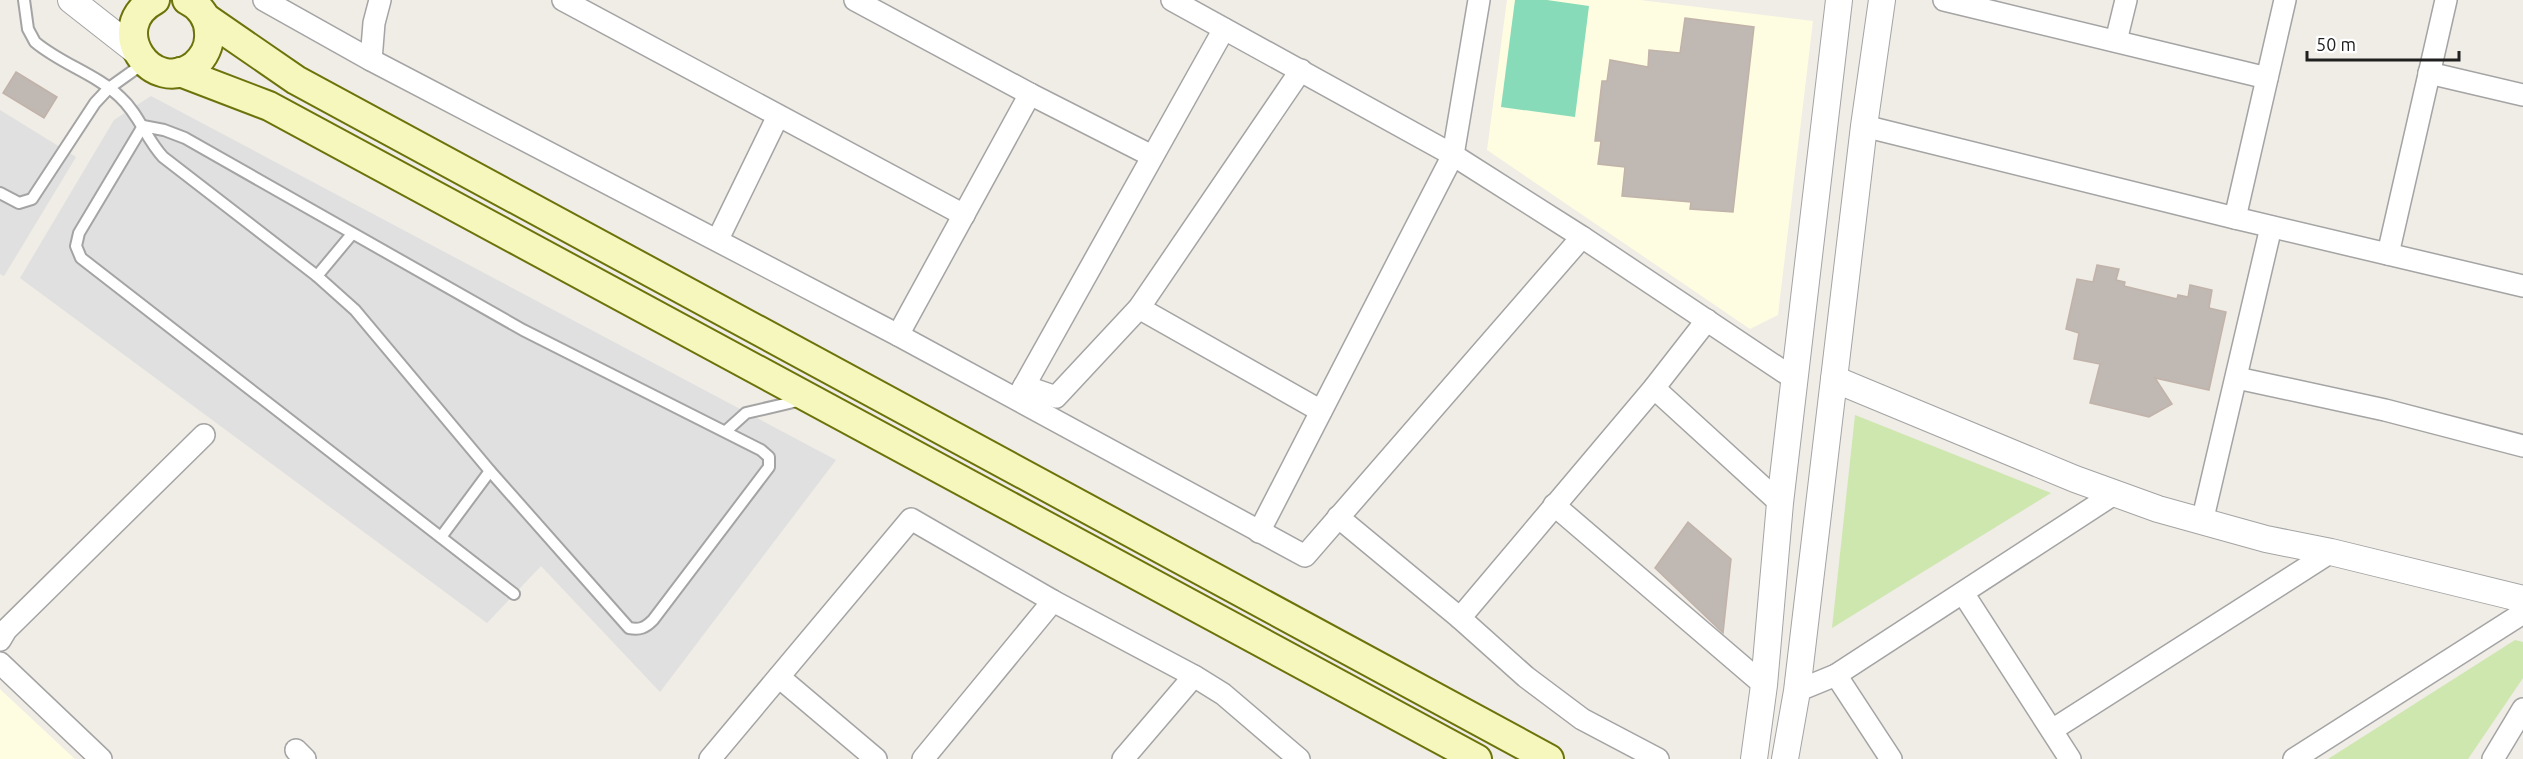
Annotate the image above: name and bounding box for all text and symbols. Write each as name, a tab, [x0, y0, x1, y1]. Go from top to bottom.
scale bar	[2307, 24, 2458, 62]
text: 50 m	[2316, 34, 2356, 54]

